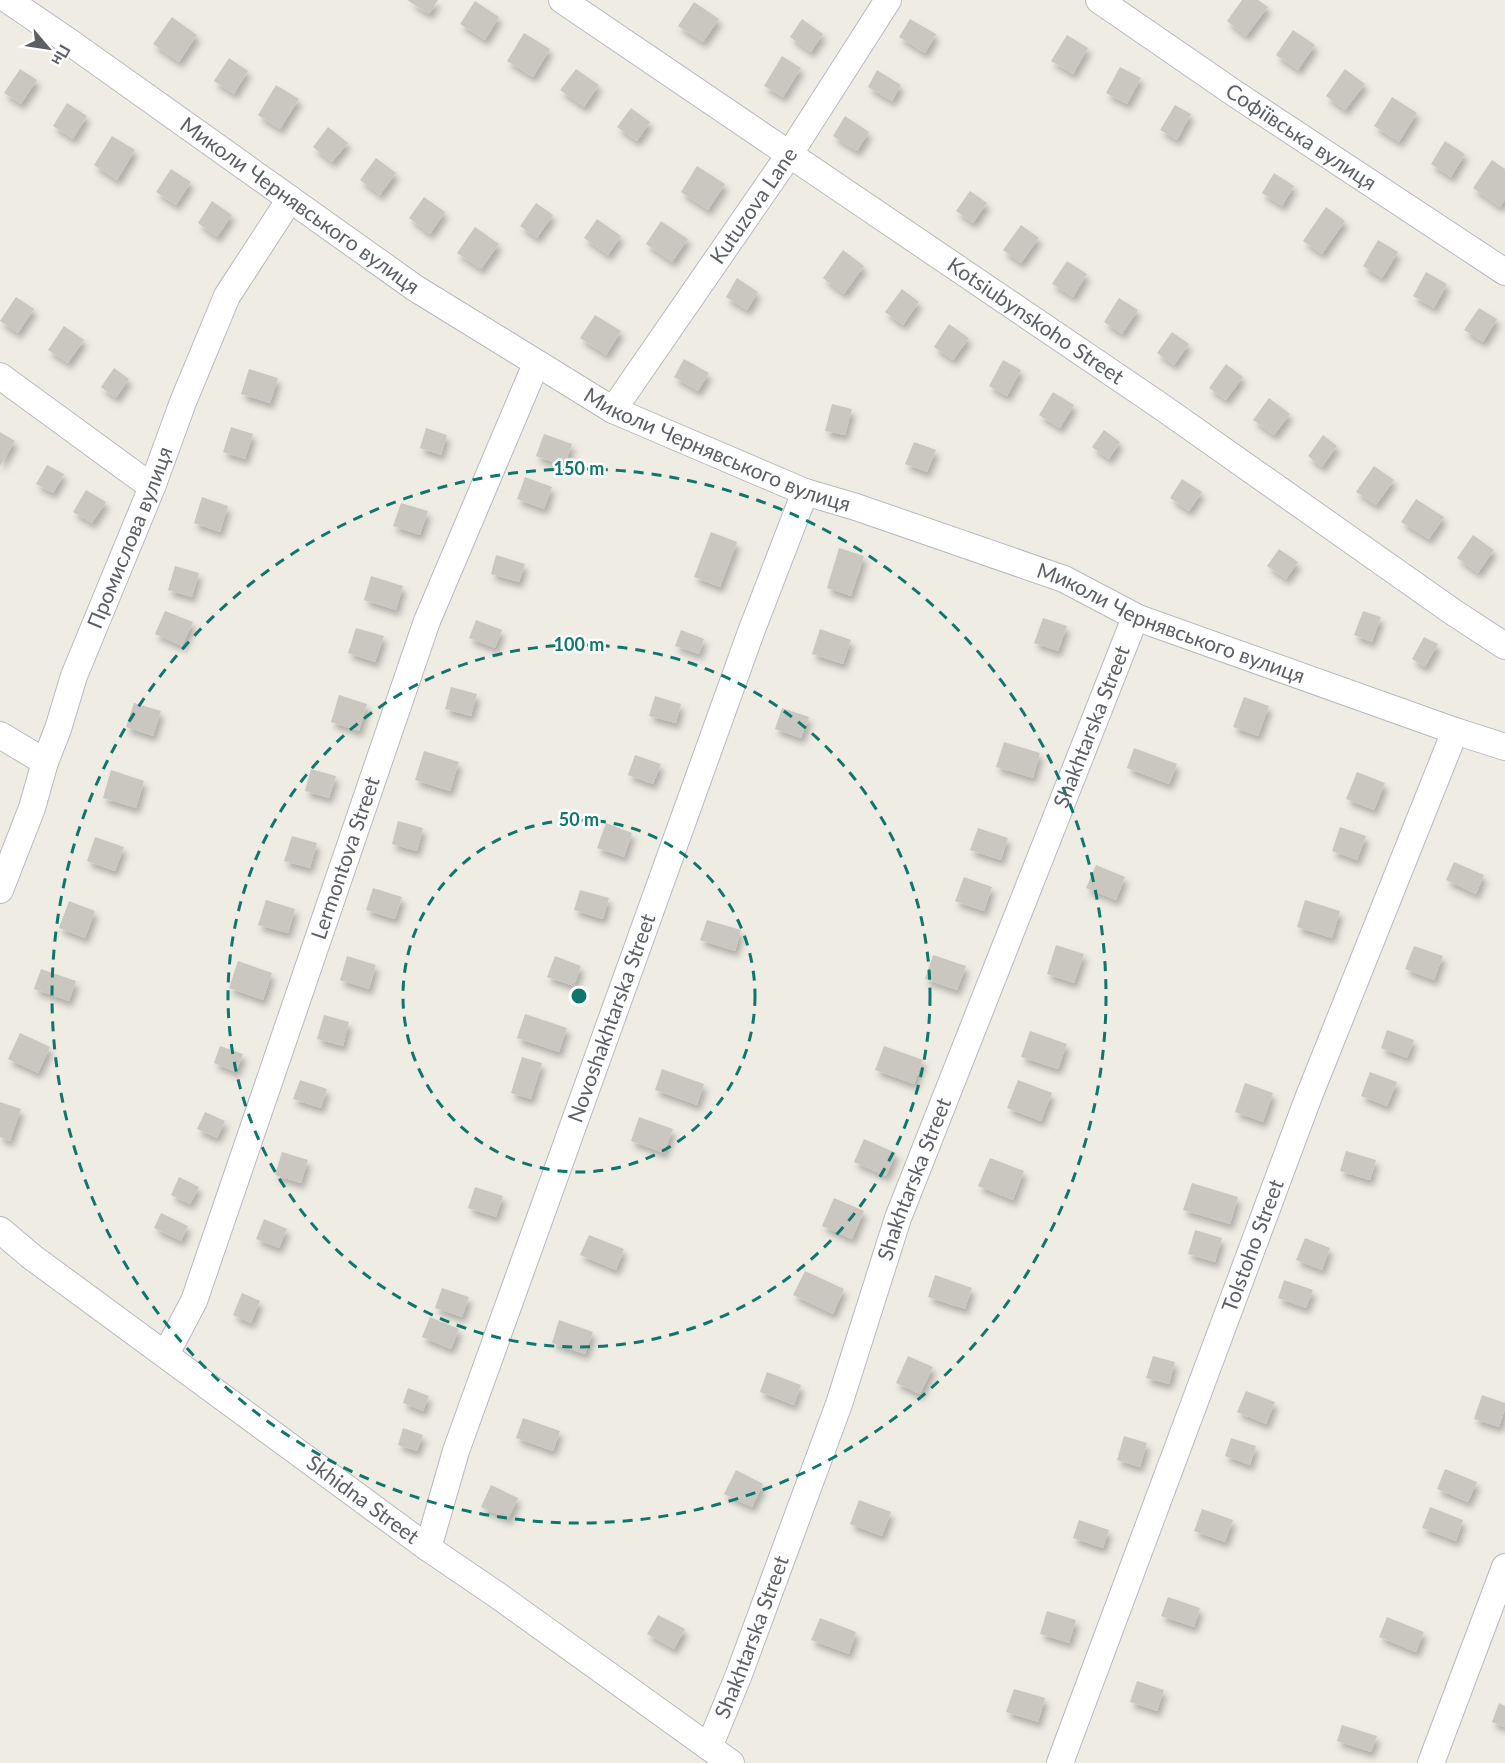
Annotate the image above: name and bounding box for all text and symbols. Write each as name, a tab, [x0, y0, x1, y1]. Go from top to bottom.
north arrow	[18, 18, 78, 78]
text: Пн	[48, 42, 75, 69]
street label: Софіївська вулиця	[1221, 77, 1382, 195]
street label: Миколи Чернявського вулиця	[176, 111, 425, 298]
street label: Kutuzova Lane	[704, 142, 802, 268]
street label: Kotsiubynskoho Street	[943, 251, 1130, 389]
street label: Миколи Чернявського вулиця	[580, 381, 854, 516]
street label: Промислова вулиця	[81, 443, 177, 632]
text: 150 m	[554, 457, 604, 479]
street label: Миколи Чернявського вулиця	[1034, 557, 1308, 687]
text: 100 m	[554, 633, 604, 655]
street label: Shakhtarska Street	[1047, 641, 1134, 811]
street label: Lermontova Street	[305, 773, 384, 942]
text: 50 m	[559, 808, 599, 830]
street label: Novoshakhtarska Street	[561, 910, 660, 1125]
centre of rings	[569, 986, 589, 1006]
street label: Shakhtarska Street	[871, 1093, 955, 1263]
street label: Tolstoho Street	[1216, 1175, 1288, 1315]
street label: Skhidna Street	[302, 1449, 425, 1548]
street label: Shakhtarska Street	[708, 1551, 793, 1722]

